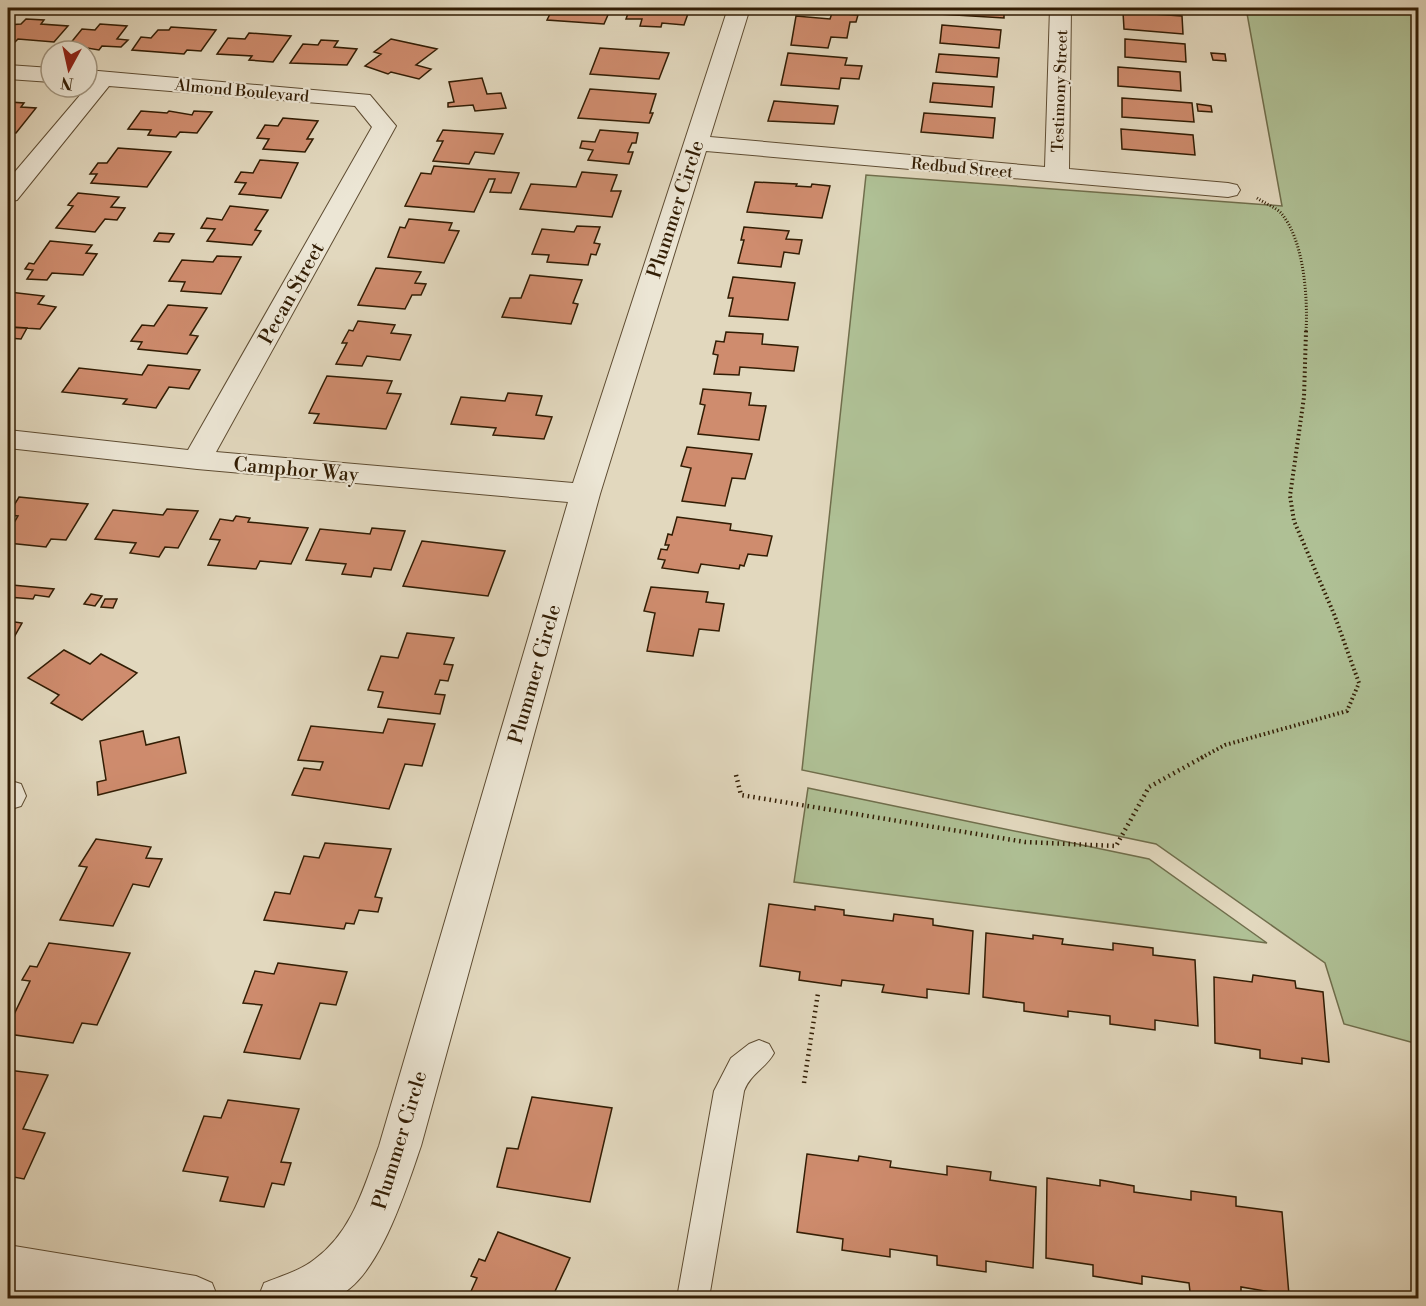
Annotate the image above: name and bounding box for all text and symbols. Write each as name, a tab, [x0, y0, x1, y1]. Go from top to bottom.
street label: Testimony Street	[1048, 29, 1072, 153]
north arrow	[39, 39, 99, 99]
text: N	[59, 72, 75, 94]
street label: Almond Boulevard	[173, 75, 310, 107]
street label: Plummer Circle	[642, 137, 711, 282]
street label: Redbud Street	[910, 154, 1014, 182]
street label: Pecan Street	[254, 238, 331, 349]
street label: Camphor Way	[232, 453, 360, 488]
street label: Plummer Circle	[504, 602, 567, 747]
street label: Plummer Circle	[367, 1068, 433, 1213]

